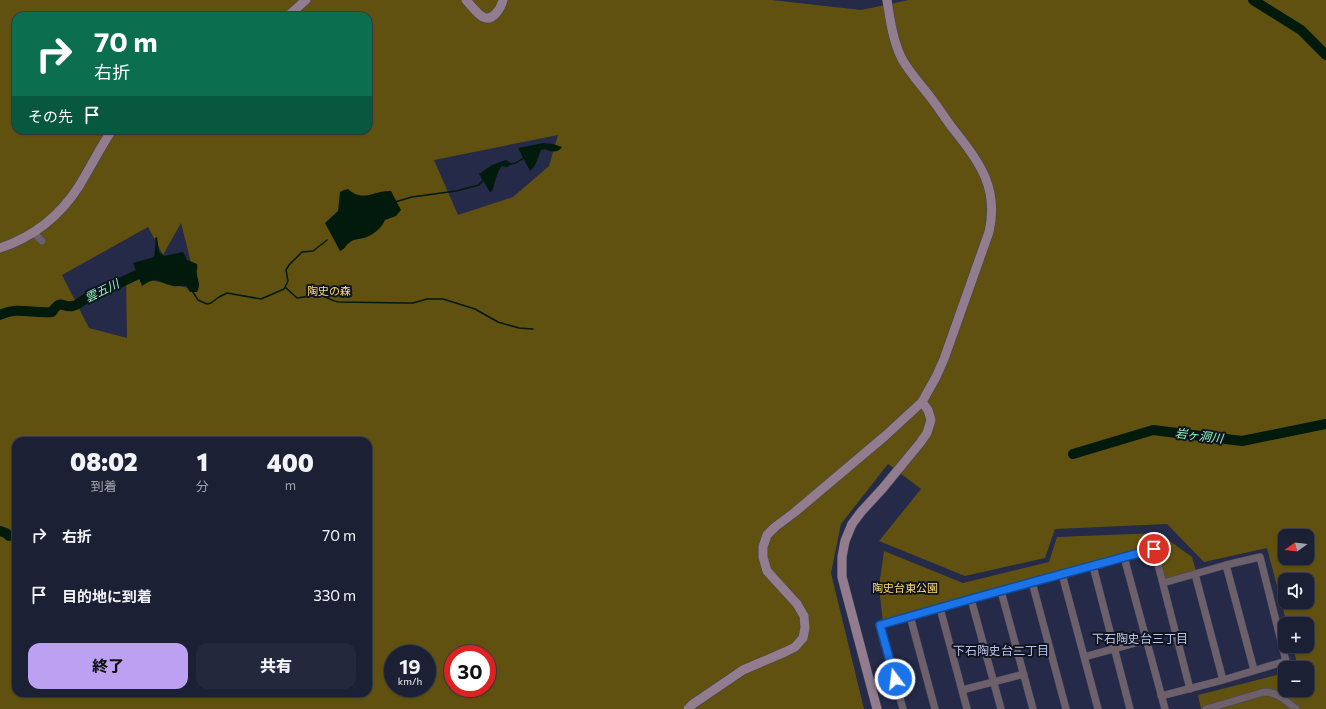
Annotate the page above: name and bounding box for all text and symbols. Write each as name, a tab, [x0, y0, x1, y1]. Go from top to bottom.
text: 70 m	[94, 24, 158, 58]
icon: right	[28, 28, 80, 80]
text: 右折	[94, 61, 130, 83]
icon: arrive	[81, 104, 103, 126]
text: その先	[28, 107, 73, 125]
water label: 雲五川	[82, 275, 123, 304]
park label: 陶史の森	[307, 284, 351, 297]
water label: 岩ヶ洞川	[1174, 425, 1226, 445]
text: 08:02	[70, 447, 138, 476]
text: 1	[197, 447, 208, 476]
text: 400	[267, 448, 314, 477]
text: m	[285, 477, 296, 493]
text: 到着	[91, 478, 117, 494]
text: 分	[196, 478, 209, 494]
icon: right	[28, 524, 50, 546]
text: 70 m	[322, 526, 356, 544]
text: 右折	[62, 527, 92, 545]
north arrow	[1278, 529, 1314, 565]
map controls	[1278, 529, 1314, 697]
pin	[1137, 532, 1171, 566]
icon: arrive	[1143, 538, 1165, 560]
button: sound	[1278, 573, 1314, 609]
park label: 陶史台東公園	[872, 581, 938, 594]
icon: arrive	[28, 584, 50, 606]
text: 330 m	[313, 586, 356, 604]
text: 目的地に到着	[62, 587, 152, 605]
button: +	[1278, 617, 1314, 653]
district label: 下石陶史台三丁目	[1092, 631, 1188, 645]
button: 終了	[28, 643, 188, 689]
button: 共有	[196, 643, 356, 689]
district label: 下石陶史台二丁目	[953, 643, 1049, 657]
speed limit sign: 30	[444, 645, 496, 697]
text: 19	[399, 654, 421, 678]
position arrow	[874, 658, 916, 700]
button: −	[1278, 661, 1314, 697]
text: km/h	[398, 675, 422, 687]

